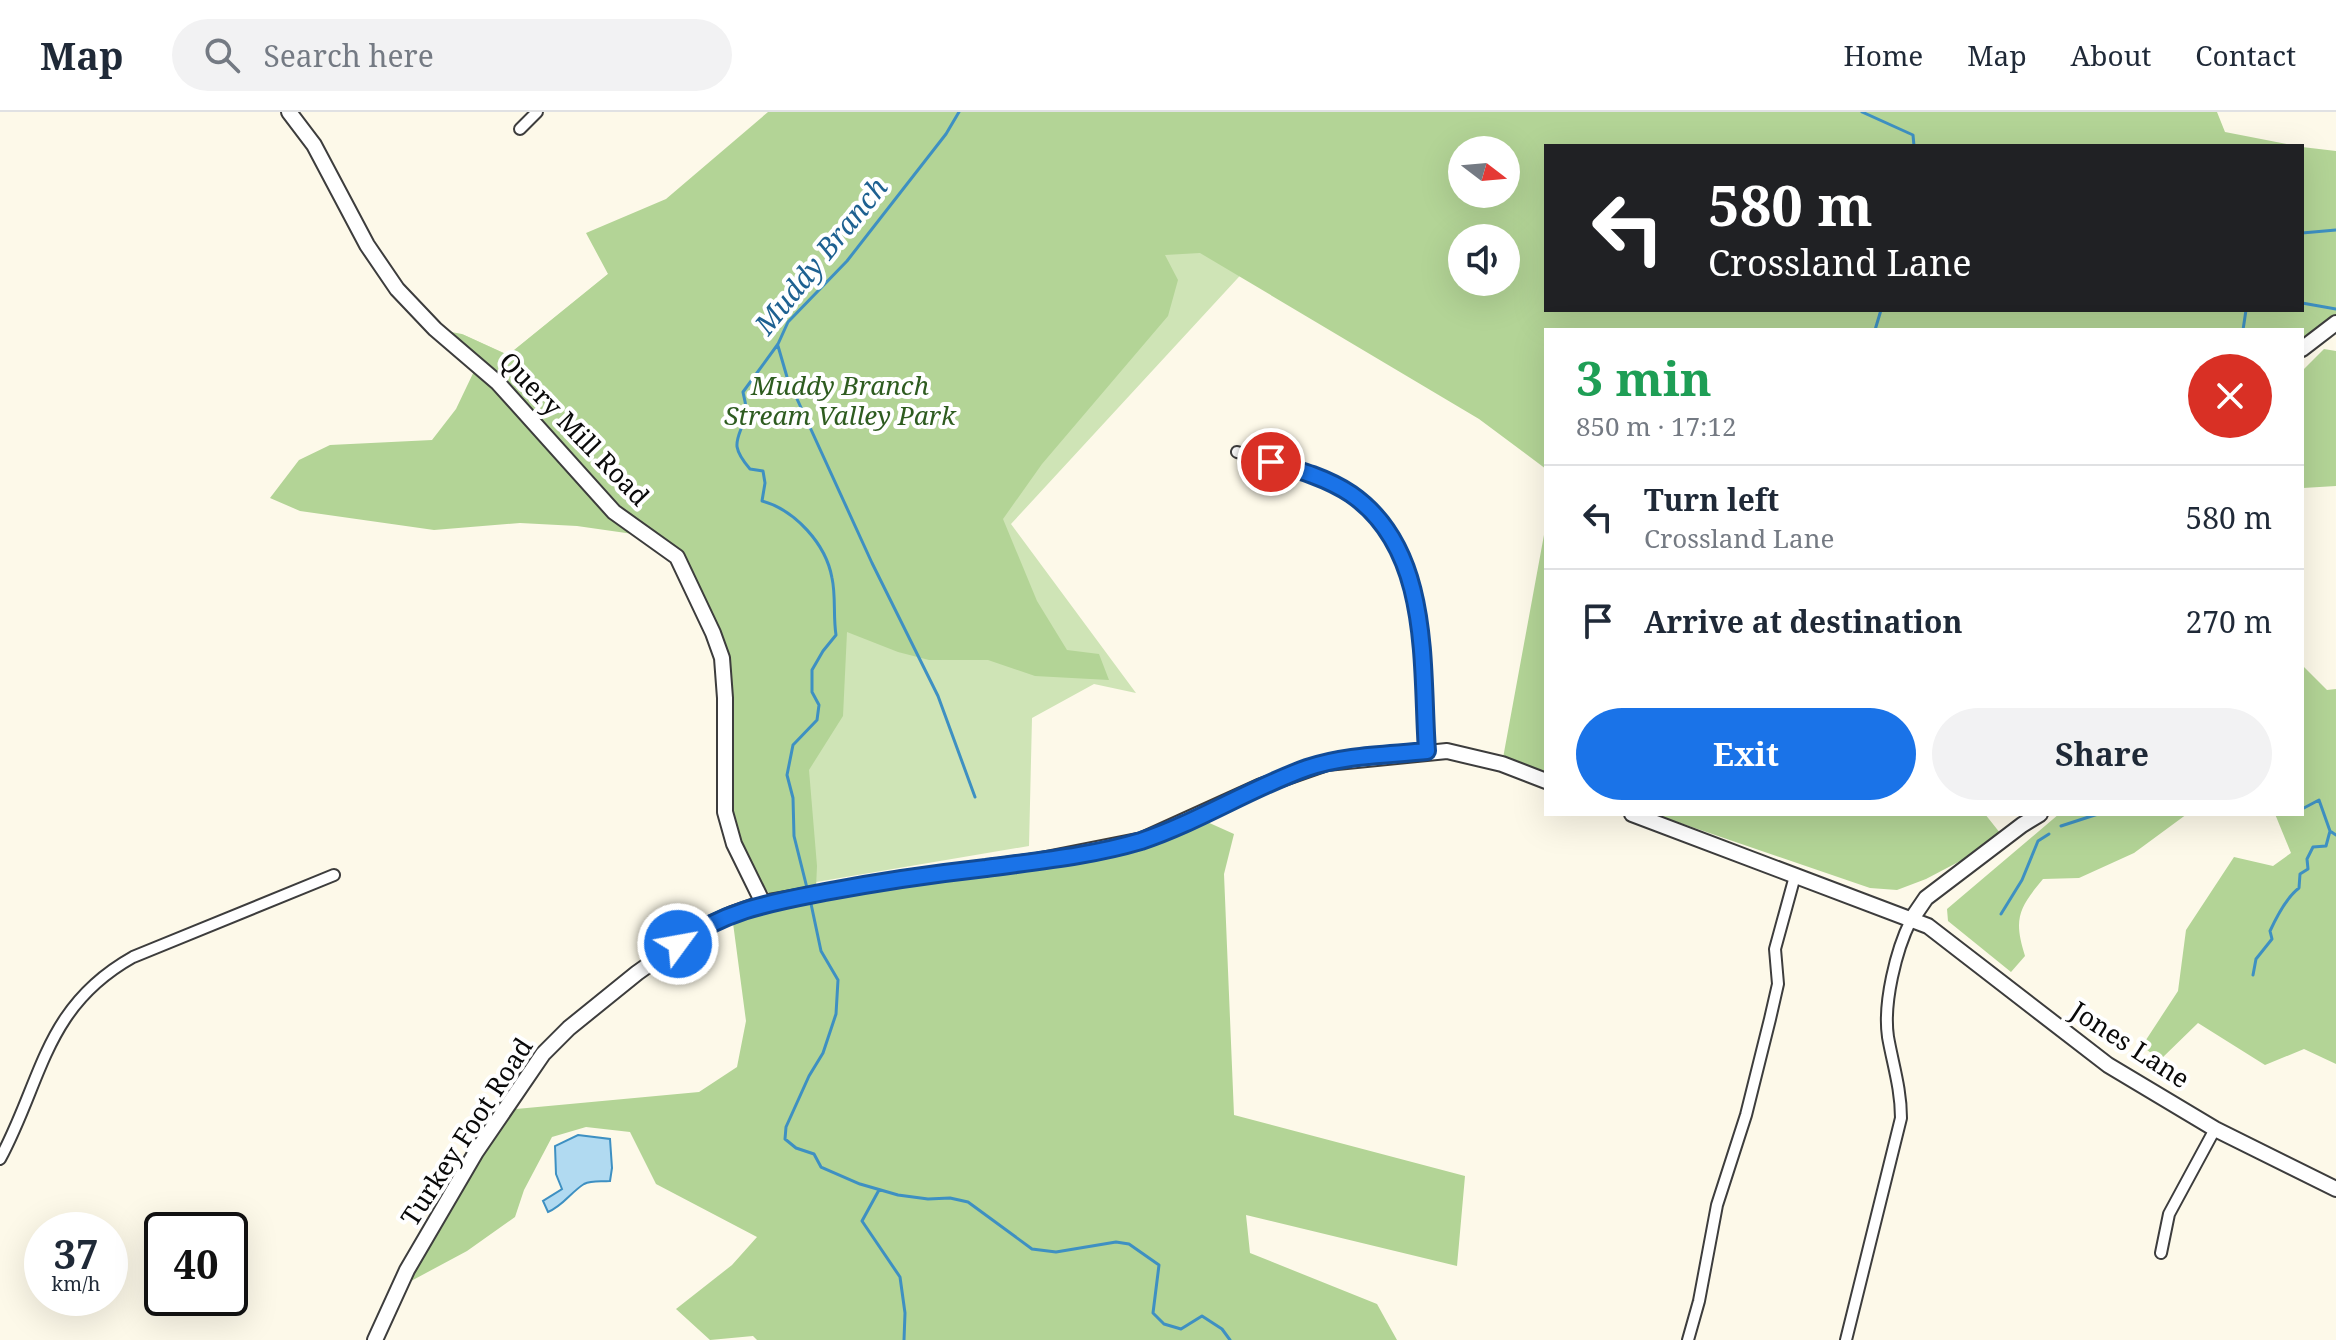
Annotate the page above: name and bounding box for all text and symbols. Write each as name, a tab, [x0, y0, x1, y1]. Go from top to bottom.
search box	[172, 19, 732, 91]
text: Map	[40, 29, 124, 81]
icon: search	[200, 33, 244, 77]
text: Search here	[264, 35, 434, 76]
text: Home	[1844, 36, 1923, 74]
text: Map	[1967, 36, 2027, 74]
text: About	[2071, 36, 2151, 74]
text: Contact	[2195, 36, 2296, 74]
north arrow	[1448, 136, 1520, 208]
map controls	[1448, 136, 1520, 296]
text: 580 m	[1708, 166, 1873, 242]
water label: Muddy Branch	[744, 169, 895, 343]
icon: left	[1576, 176, 1680, 280]
button: sound	[1448, 224, 1520, 296]
text: Crossland Lane	[1708, 238, 1972, 287]
street label: Query Mill Road	[492, 343, 658, 513]
text: 3 min	[1576, 345, 1712, 410]
button: close	[2188, 354, 2272, 438]
park label: Muddy Branch Stream Valley Park	[724, 367, 957, 433]
text: 850 m · 17:12	[1576, 408, 1737, 444]
pin	[1237, 428, 1305, 496]
icon: arrive	[1249, 440, 1293, 484]
text: Turn left	[1644, 479, 1779, 520]
icon: left	[1576, 495, 1620, 539]
text: 580 m	[2186, 497, 2272, 538]
text: Crossland Lane	[1644, 520, 1834, 556]
icon: arrive	[1576, 599, 1620, 643]
text: Arrive at destination	[1644, 601, 1963, 642]
text: 270 m	[2186, 601, 2272, 642]
button: Exit	[1576, 708, 1916, 800]
button: Share	[1932, 708, 2272, 800]
position arrow	[636, 902, 720, 986]
street label: Jones Lane	[2063, 992, 2197, 1096]
street label: Turkey Foot Road	[392, 1030, 541, 1233]
speed limit sign: 40	[144, 1212, 248, 1316]
text: 37	[53, 1226, 99, 1281]
text: km/h	[51, 1270, 101, 1297]

